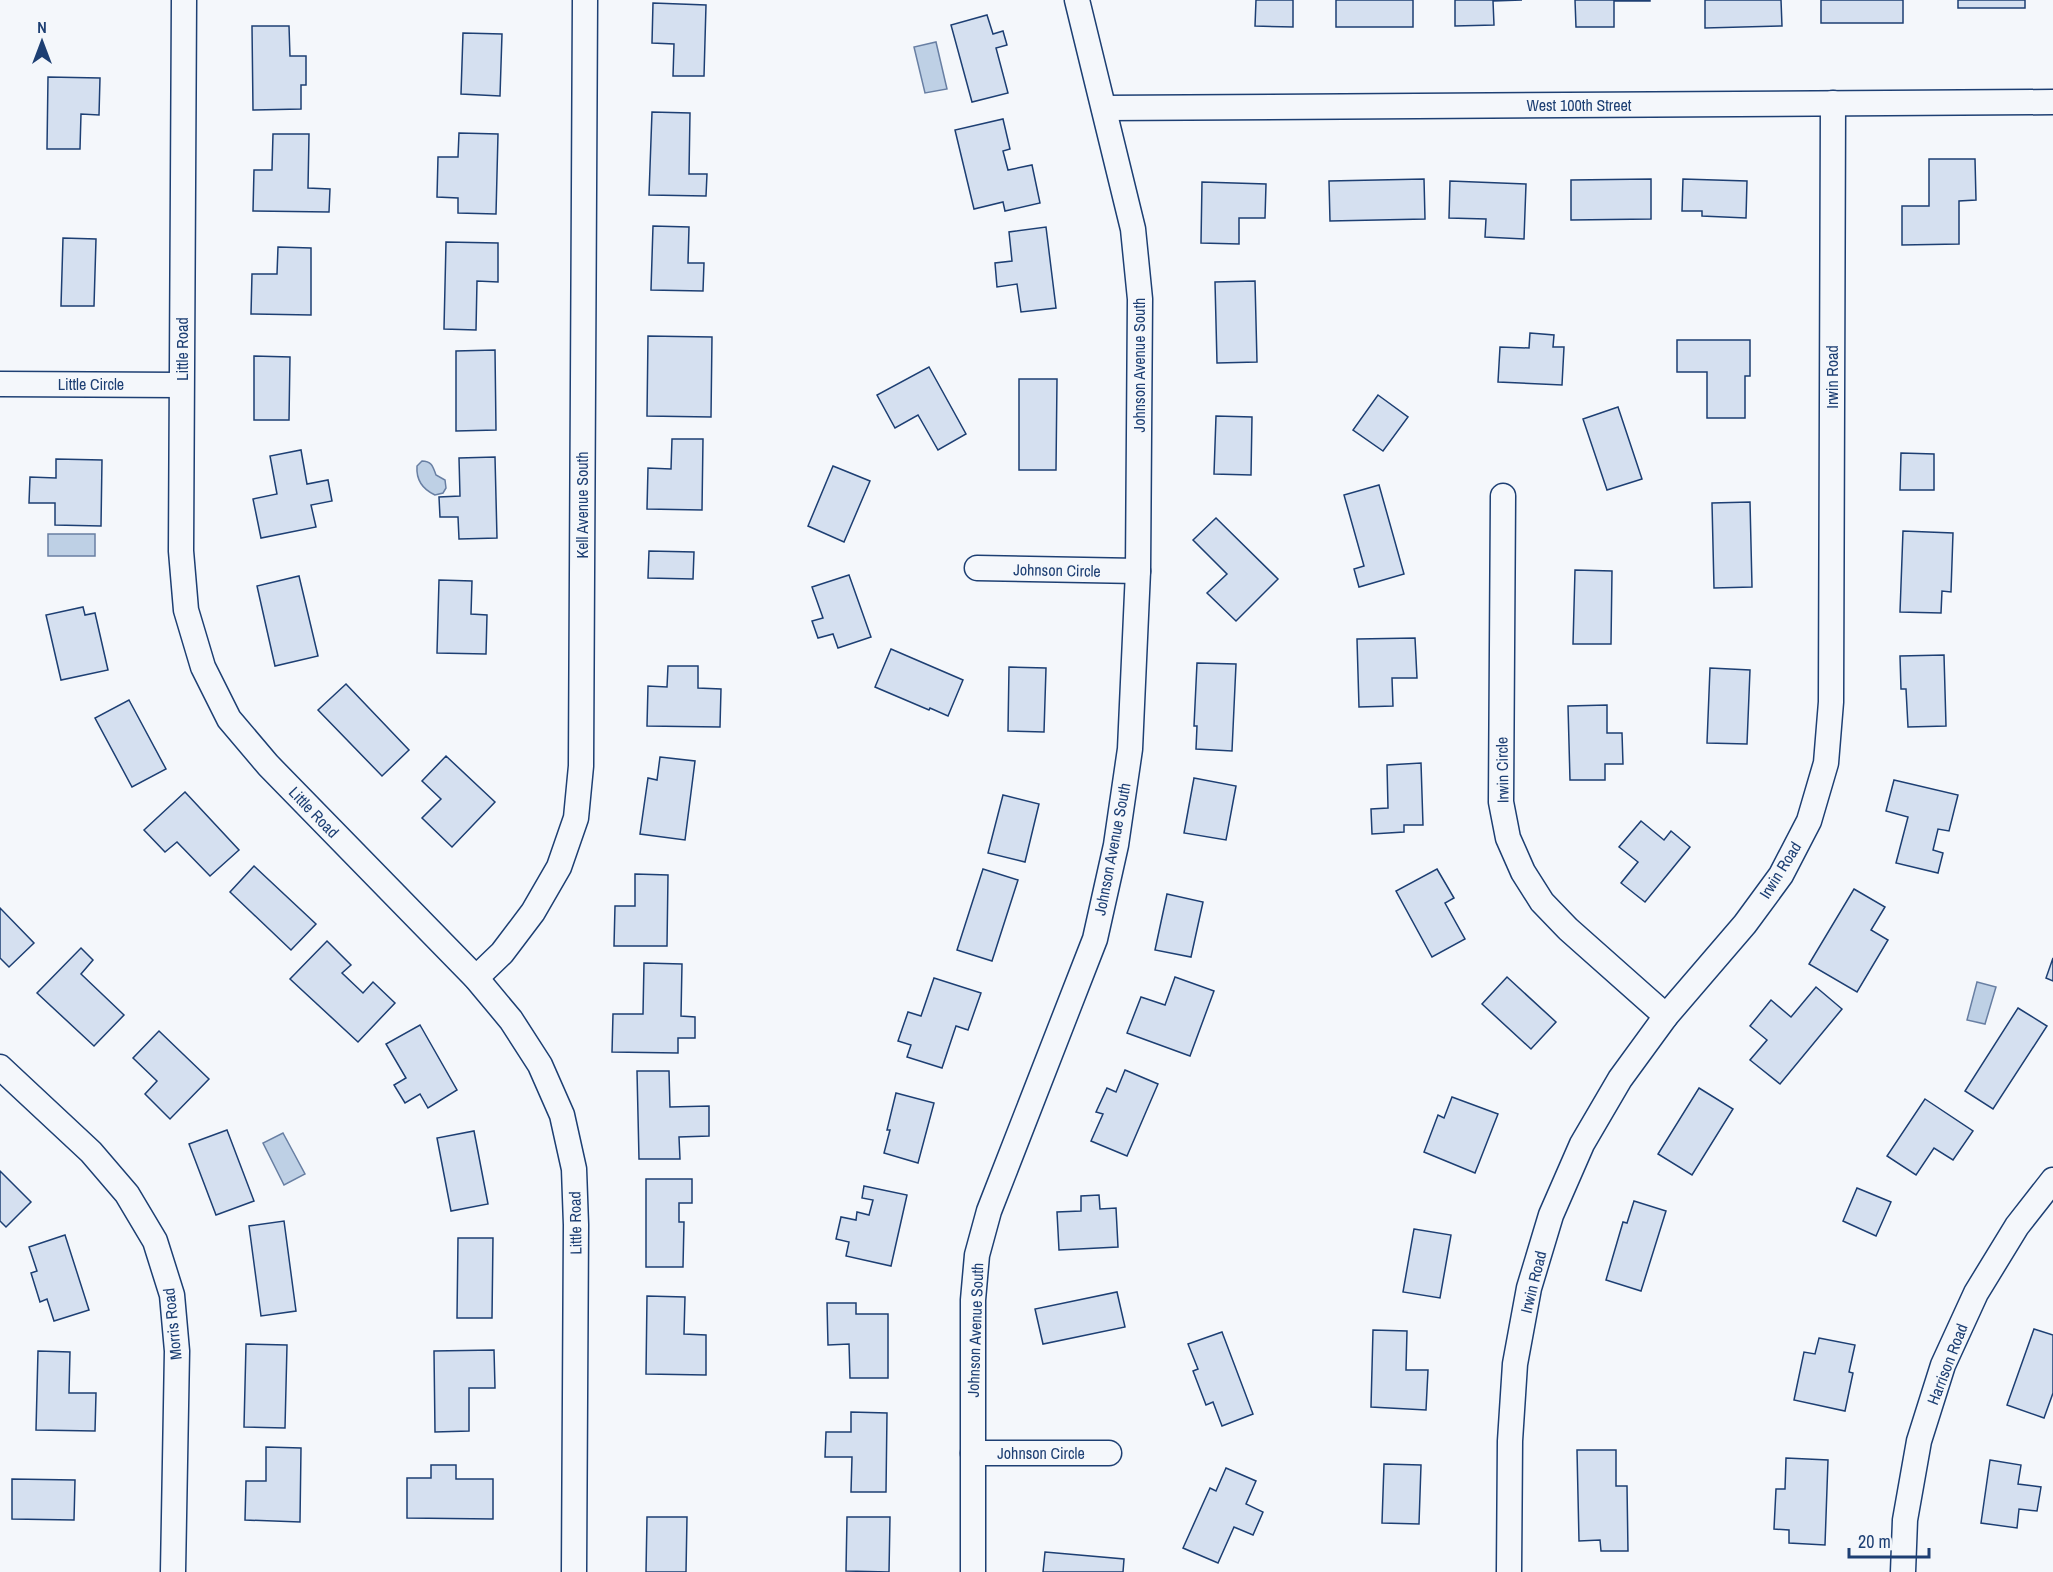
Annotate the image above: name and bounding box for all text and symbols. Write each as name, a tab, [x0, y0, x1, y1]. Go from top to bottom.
north arrow	[12, 12, 72, 72]
text: N	[37, 16, 47, 38]
street label: West 100th Street	[1527, 94, 1632, 116]
street label: Johnson Avenue South	[1128, 298, 1150, 432]
street label: Little Road	[171, 317, 193, 381]
street label: Irwin Road	[1821, 345, 1843, 409]
street label: Little Circle	[58, 373, 124, 395]
street label: Kell Avenue South	[571, 451, 593, 559]
street label: Johnson Circle	[1013, 558, 1101, 582]
street label: Irwin Circle	[1490, 737, 1514, 803]
street label: Johnson Avenue South	[1088, 781, 1136, 917]
street label: Little Road	[284, 782, 344, 842]
street label: Irwin Road	[1754, 837, 1806, 903]
street label: Little Road	[563, 1191, 587, 1255]
street label: Irwin Road	[1515, 1249, 1551, 1315]
street label: Johnson Avenue South	[962, 1262, 988, 1398]
street label: Morris Road	[157, 1287, 187, 1361]
street label: Harrison Road	[1921, 1320, 1973, 1408]
street label: Johnson Circle	[997, 1442, 1085, 1464]
scale bar	[1849, 1521, 1928, 1559]
text: 20 m	[1858, 1529, 1891, 1554]

